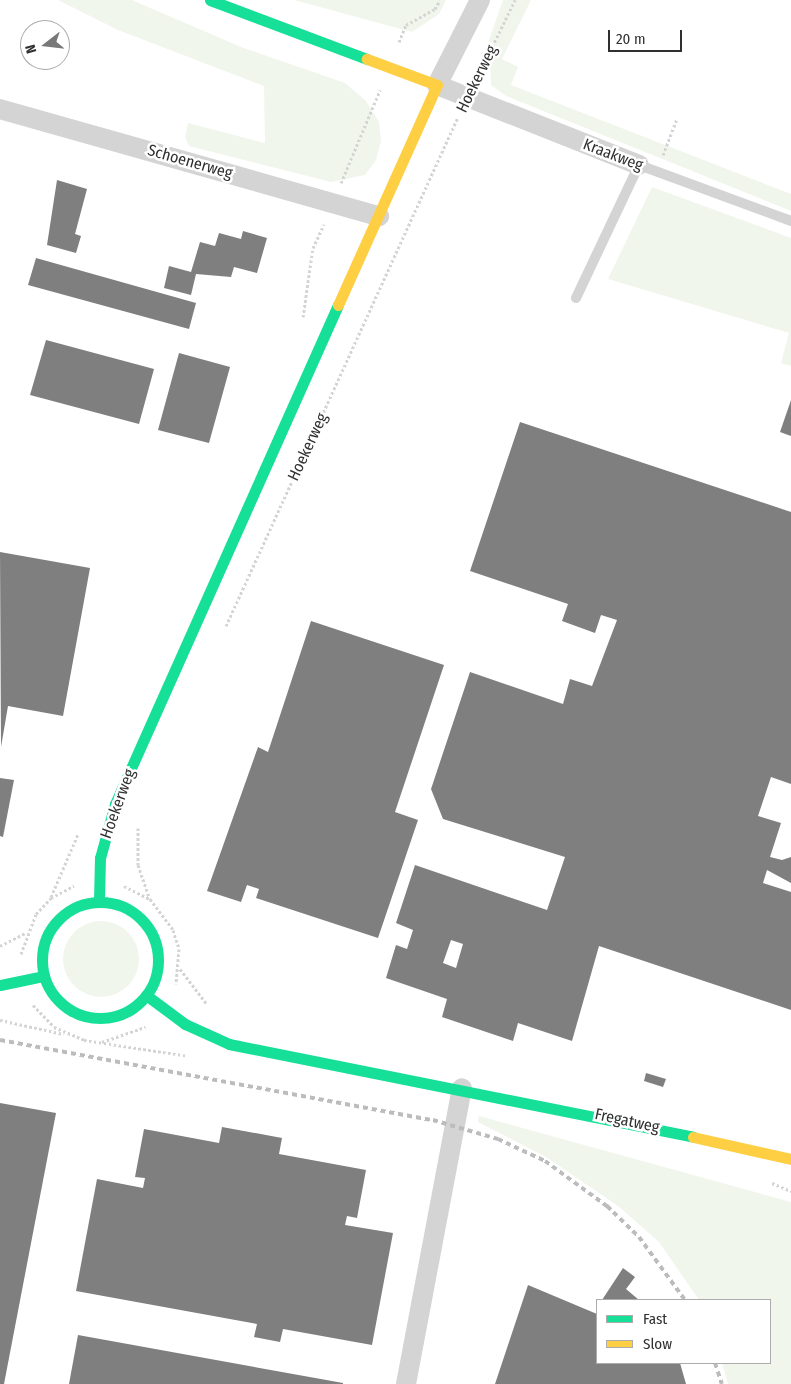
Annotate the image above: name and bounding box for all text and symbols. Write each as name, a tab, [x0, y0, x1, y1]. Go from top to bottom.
north arrow	[20, 20, 70, 70]
scale bar	[611, 20, 685, 52]
text: 20 m	[616, 30, 646, 48]
street label: Hoekerweg	[452, 42, 502, 116]
text: N	[22, 43, 40, 55]
street label: Kraakweg	[580, 135, 646, 175]
street label: Schoenerweg	[145, 141, 235, 183]
street label: Hoekerweg	[284, 410, 332, 484]
street label: Hoekerweg	[97, 767, 139, 841]
street label: Fregatweg	[593, 1105, 661, 1137]
legend	[596, 1299, 771, 1364]
text: Fast	[643, 1310, 667, 1328]
text: Slow	[643, 1335, 672, 1353]

